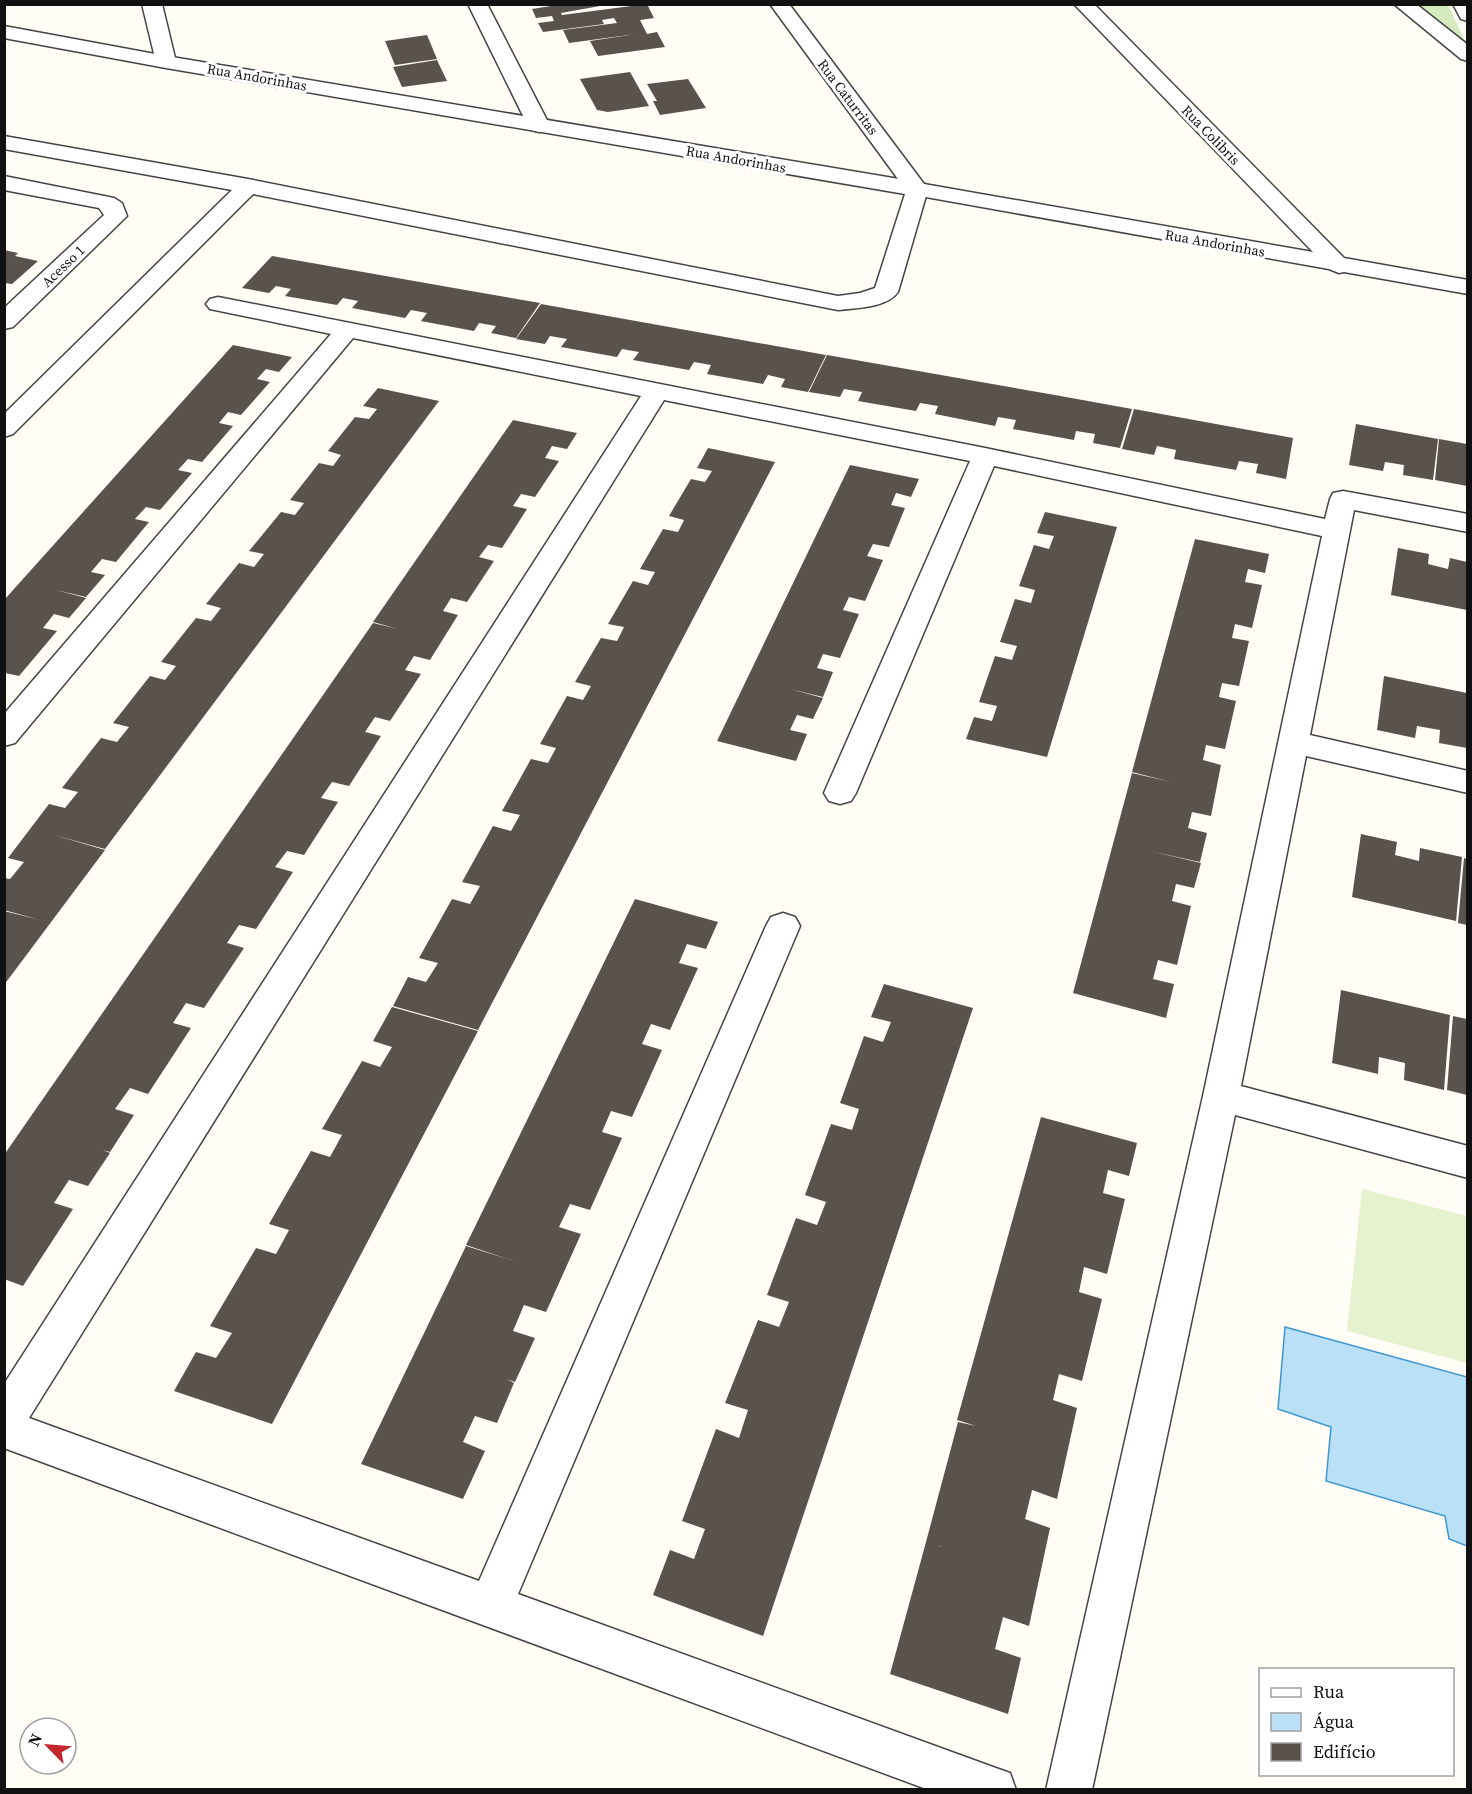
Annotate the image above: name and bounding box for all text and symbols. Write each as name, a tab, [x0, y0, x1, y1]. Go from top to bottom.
street label: Rua Caturritas	[813, 55, 883, 139]
street label: Rua Andorinhas	[205, 58, 309, 96]
street label: Rua Colibris	[1177, 101, 1245, 169]
street label: Rua Andorinhas	[684, 140, 788, 178]
street label: Rua Andorinhas	[1163, 224, 1267, 262]
street label: Acesso 1	[37, 240, 89, 292]
legend	[1259, 1668, 1454, 1776]
text: Rua	[1313, 1679, 1345, 1704]
text: Água	[1313, 1709, 1355, 1734]
north arrow	[18, 1716, 78, 1776]
text: N	[22, 1729, 47, 1750]
text: Edifício	[1313, 1739, 1376, 1764]

